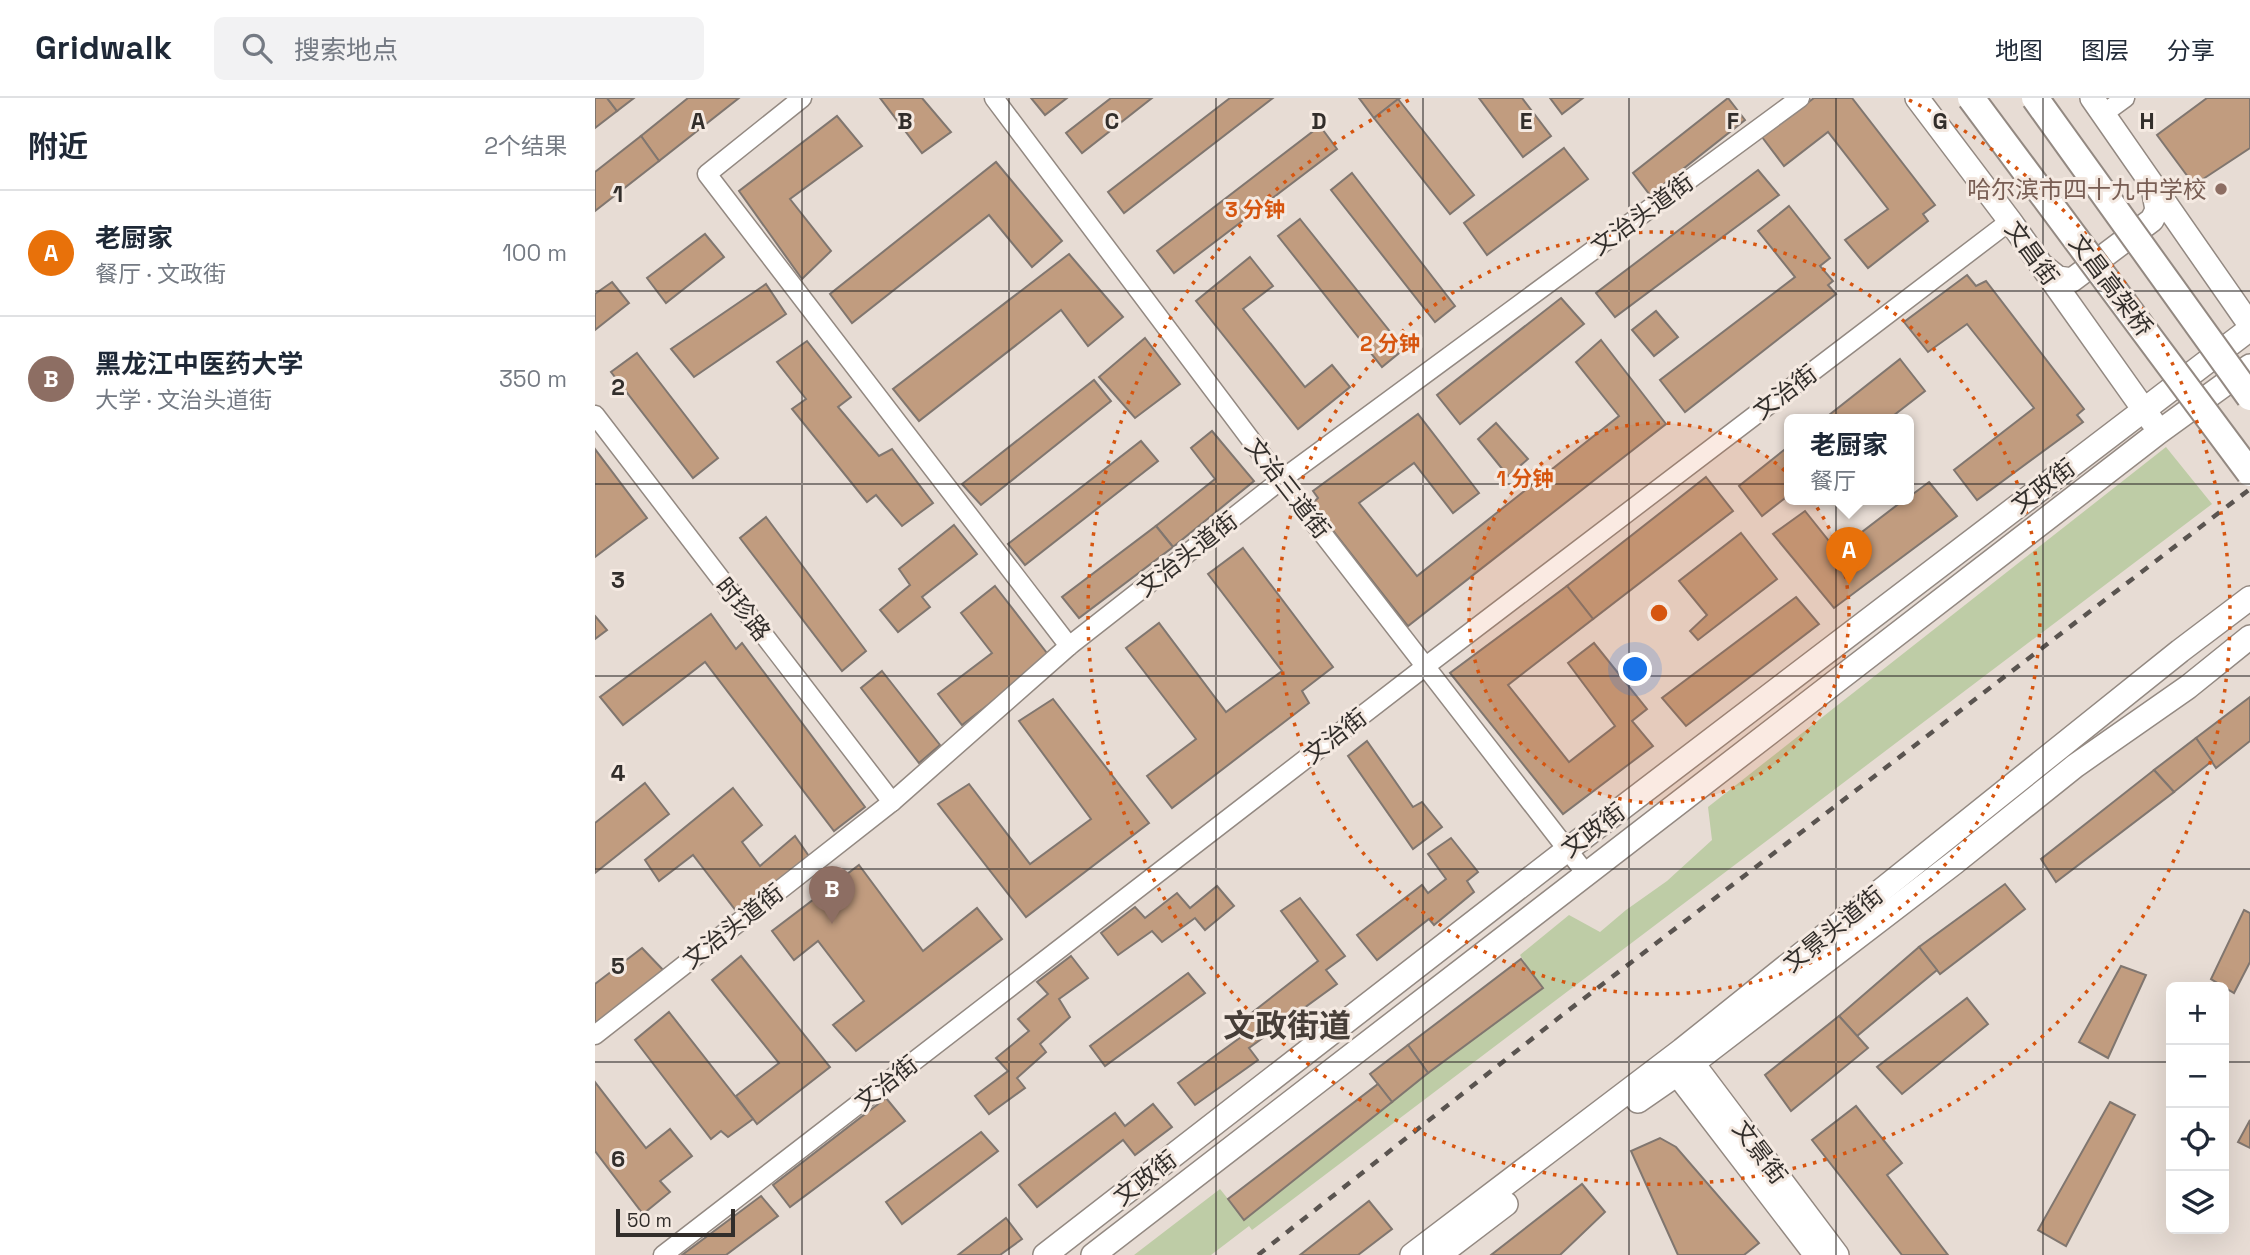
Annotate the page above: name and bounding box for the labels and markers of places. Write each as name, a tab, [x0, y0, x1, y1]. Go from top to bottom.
place label: 哈尔滨市四十九中学校	[1967, 174, 2207, 205]
marker: 哈尔滨市四十九中学校	[2213, 181, 2229, 197]
pin: A	[1826, 527, 1872, 585]
centre of rings	[1647, 601, 1671, 625]
pin: B	[809, 866, 855, 924]

